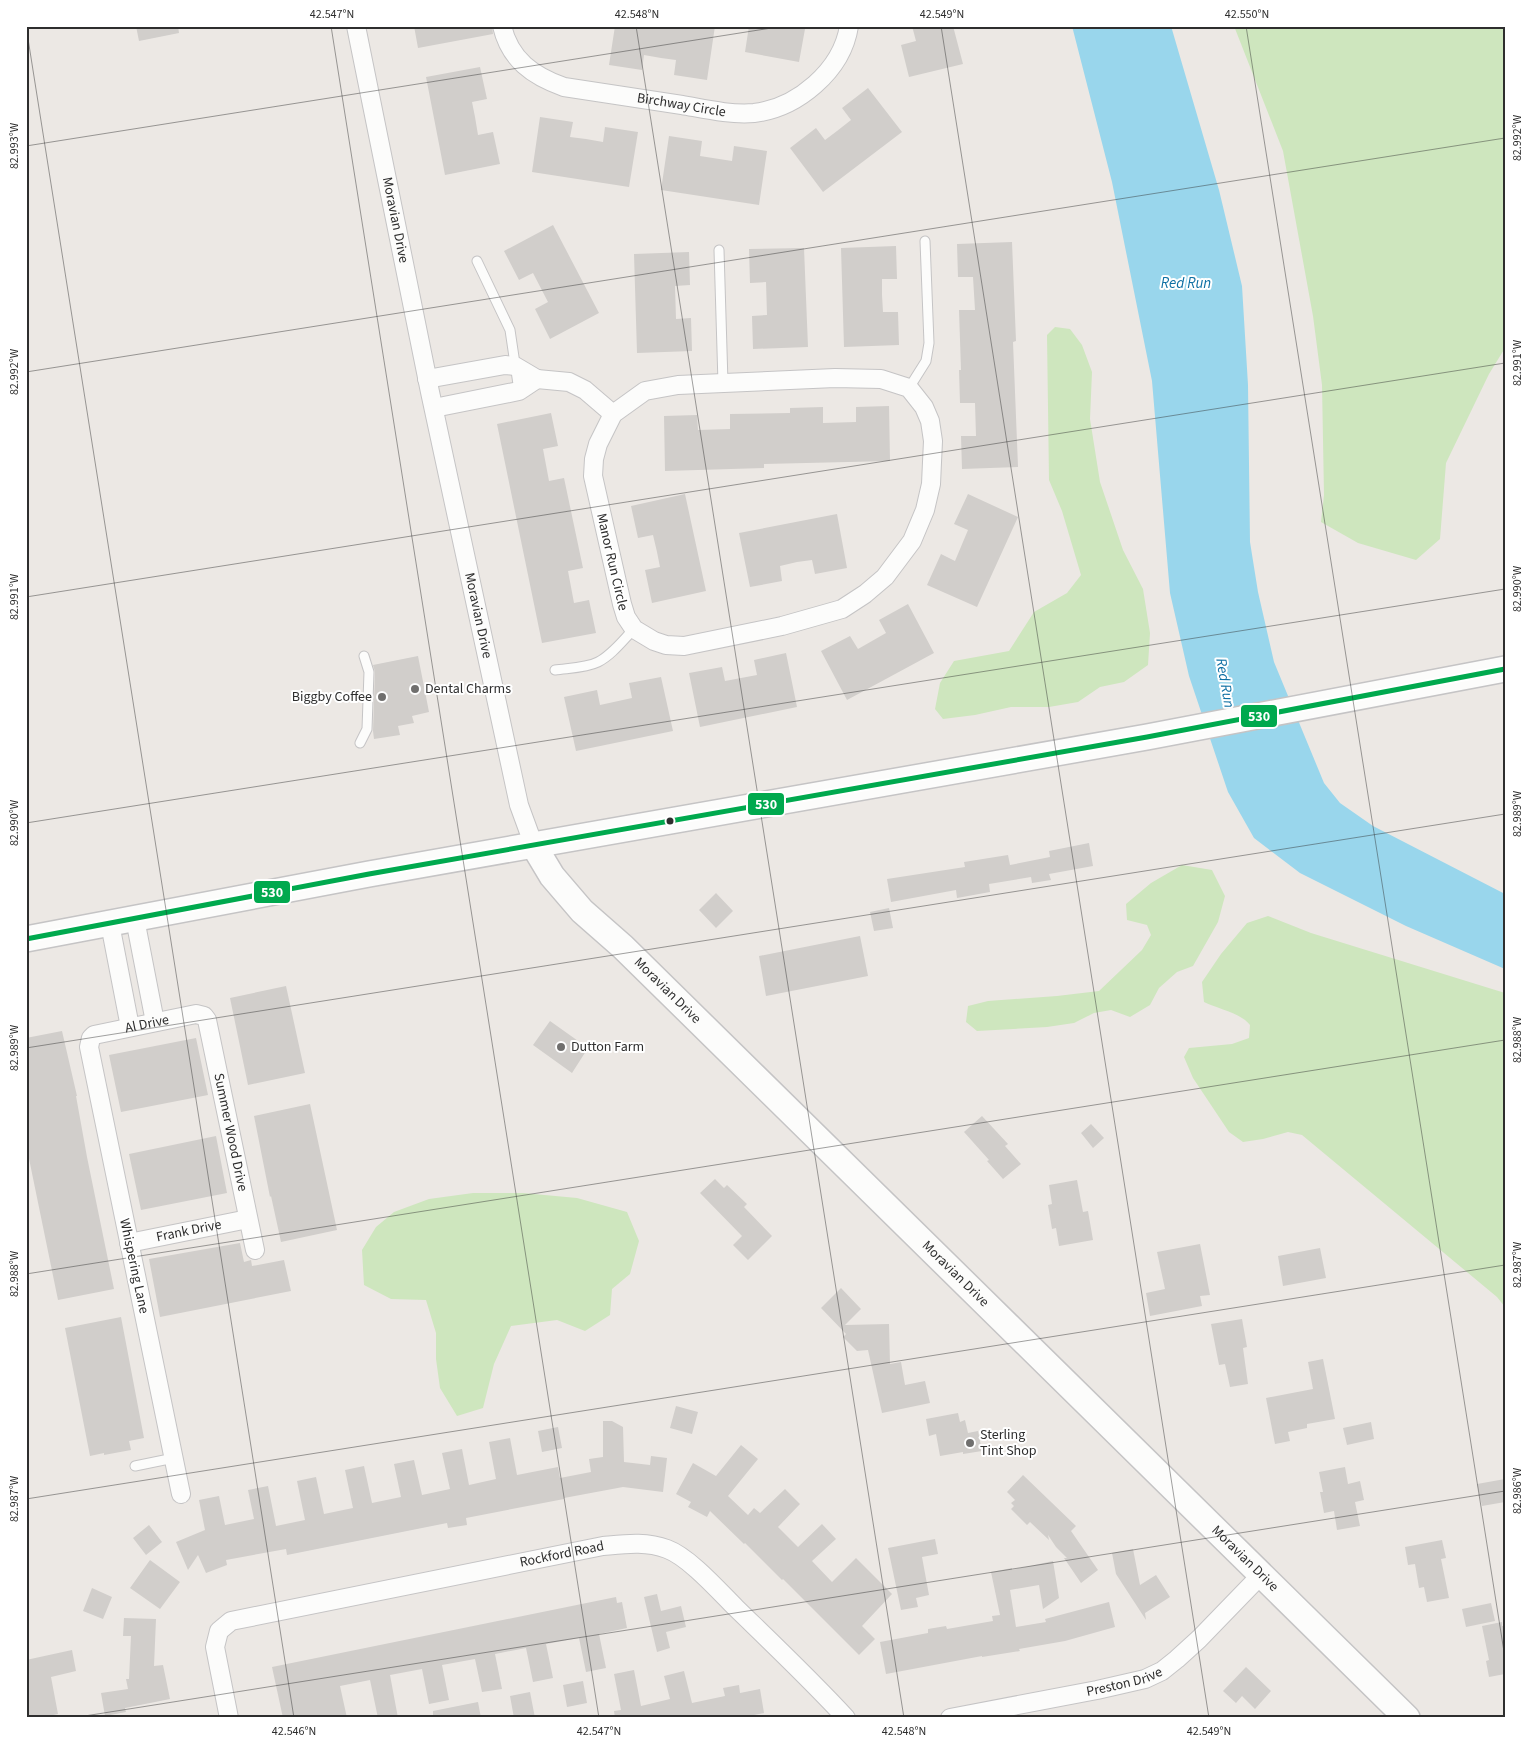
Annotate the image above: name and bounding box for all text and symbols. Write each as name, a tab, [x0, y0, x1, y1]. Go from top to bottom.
text: 42.547°N	[310, 6, 354, 23]
text: 42.548°N	[615, 6, 659, 23]
text: 42.549°N	[920, 6, 964, 23]
text: 42.550°N	[1225, 6, 1269, 23]
street label: Birchway Circle	[635, 88, 727, 122]
text: 82.992°W	[1509, 114, 1526, 161]
text: 82.993°W	[6, 122, 23, 169]
street label: Moravian Drive	[377, 175, 414, 265]
water label: Red Run	[1161, 273, 1211, 294]
text: 82.991°W	[1509, 339, 1526, 386]
text: 82.992°W	[6, 348, 23, 395]
street label: Manor Run Circle	[591, 511, 633, 613]
text: 82.990°W	[1509, 565, 1526, 612]
street label: Moravian Drive	[459, 571, 497, 660]
text: 82.991°W	[6, 573, 23, 620]
water label: Red Run	[1210, 656, 1240, 710]
place label: Dental Charms	[425, 679, 511, 699]
marker: Dental Charms	[409, 683, 421, 695]
place label: Biggby Coffee	[292, 687, 372, 707]
marker: Biggby Coffee	[376, 691, 388, 703]
line badge: 530	[1240, 704, 1278, 728]
text: 530	[1248, 707, 1270, 727]
text: 82.989°W	[1509, 790, 1526, 837]
line badge: 530	[747, 792, 785, 816]
text: 530	[755, 795, 777, 815]
text: 82.990°W	[6, 799, 23, 846]
unlabelled marker	[665, 816, 675, 826]
line badge: 530	[253, 880, 291, 904]
text: 530	[261, 883, 283, 903]
street label: Moravian Drive	[629, 953, 706, 1028]
street label: Al Drive	[123, 1010, 171, 1038]
text: 82.988°W	[1509, 1016, 1526, 1063]
text: 82.989°W	[6, 1024, 23, 1071]
place label: Dutton Farm	[571, 1037, 644, 1057]
marker: Dutton Farm	[555, 1041, 567, 1053]
street label: Summer Wood Drive	[208, 1072, 253, 1193]
street label: Frank Drive	[154, 1215, 223, 1247]
street label: Whispering Lane	[114, 1217, 154, 1316]
street label: Moravian Drive	[917, 1236, 994, 1312]
text: 82.987°W	[1509, 1241, 1526, 1288]
text: 82.988°W	[6, 1250, 23, 1297]
place label: Sterling Tint Shop	[980, 1425, 1037, 1461]
marker: Sterling Tint Shop	[964, 1437, 976, 1449]
text: 82.986°W	[1509, 1467, 1526, 1514]
text: 82.987°W	[6, 1475, 23, 1522]
street label: Moravian Drive	[1207, 1521, 1283, 1596]
street label: Rockford Road	[518, 1536, 606, 1573]
street label: Preston Drive	[1085, 1662, 1166, 1702]
text: 42.546°N	[272, 1723, 316, 1740]
text: 42.547°N	[577, 1723, 621, 1740]
text: 42.548°N	[882, 1723, 926, 1740]
text: 42.549°N	[1187, 1723, 1231, 1740]

